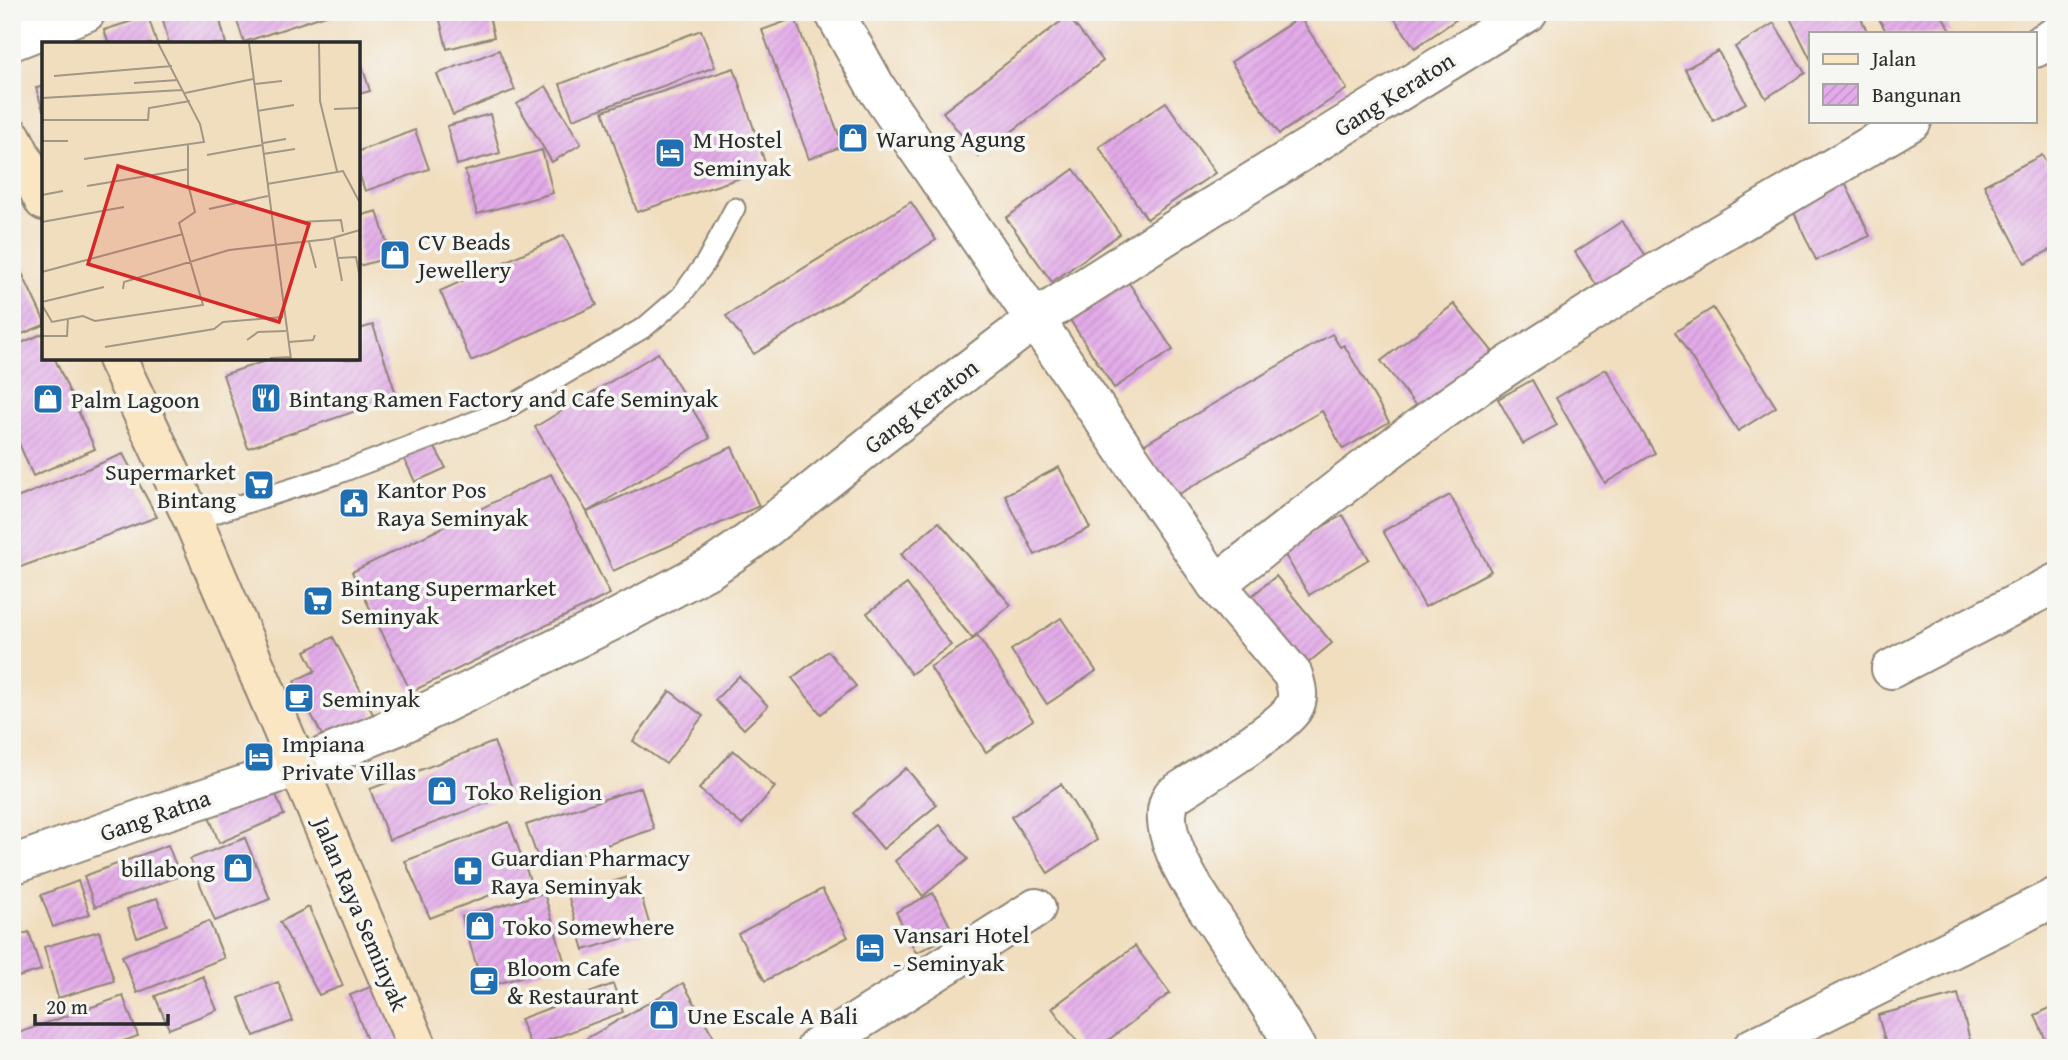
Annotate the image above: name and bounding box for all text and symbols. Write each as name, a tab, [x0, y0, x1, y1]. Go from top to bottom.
legend	[1809, 32, 2036, 122]
inset map	[42, 42, 360, 360]
street label: Gang Keraton	[1327, 43, 1462, 145]
text: Jalan	[1869, 43, 1916, 74]
text: Bangunan	[1872, 79, 1961, 110]
shop icon: Warung Agung	[836, 121, 870, 155]
place label: Warung Agung	[876, 121, 1025, 156]
place label: M Hostel Seminyak	[693, 122, 792, 185]
hotel icon: M Hostel Seminyak	[653, 136, 687, 170]
place label: CV Beads Jewellery	[415, 224, 511, 287]
shop icon: CV Beads Jewellery	[378, 238, 412, 272]
street label: Gang Keraton	[856, 350, 986, 462]
restaurant icon: Bintang Ramen Factory and Cafe Seminyak	[249, 381, 283, 415]
place label: Bintang Ramen Factory and Cafe Seminyak	[289, 381, 719, 416]
shop icon: Palm Lagoon	[31, 382, 65, 416]
place label: Palm Lagoon	[71, 382, 200, 417]
place label: Supermarket Bintang	[105, 454, 237, 517]
supermarket icon: Supermarket Bintang	[242, 468, 276, 502]
place label: Kantor Pos Raya Seminyak	[377, 472, 529, 535]
public building icon: Kantor Pos Raya Seminyak	[337, 486, 371, 520]
place label: Bintang Supermarket Seminyak	[341, 570, 557, 633]
supermarket icon: Bintang Supermarket Seminyak	[301, 584, 335, 618]
cafe icon: Seminyak	[282, 681, 316, 715]
place label: Seminyak	[322, 681, 421, 716]
place label: Impiana Private Villas	[282, 726, 416, 789]
hotel icon: Impiana Private Villas	[242, 740, 276, 774]
shop icon: Toko Religion	[425, 774, 459, 808]
place label: Toko Religion	[465, 774, 602, 809]
street label: Gang Ratna	[95, 780, 216, 850]
street label: Jalan Raya Seminyak	[303, 809, 418, 1017]
place label: Guardian Pharmacy Raya Seminyak	[491, 840, 690, 903]
place label: billabong	[121, 851, 215, 886]
shop icon: billabong	[221, 851, 255, 885]
pharmacy icon: Guardian Pharmacy Raya Seminyak	[451, 854, 485, 888]
shop icon: Toko Somewhere	[463, 909, 497, 943]
place label: Toko Somewhere	[503, 909, 674, 944]
place label: Vansari Hotel - Seminyak	[893, 917, 1030, 980]
hotel icon: Vansari Hotel - Seminyak	[853, 931, 887, 965]
place label: Bloom Cafe & Restaurant	[507, 950, 639, 1013]
cafe icon: Bloom Cafe & Restaurant	[467, 964, 501, 998]
scale bar	[35, 983, 168, 1027]
text: 20 m	[46, 991, 88, 1022]
shop icon: Une Escale A Bali	[647, 998, 681, 1032]
place label: Une Escale A Bali	[687, 998, 858, 1033]

